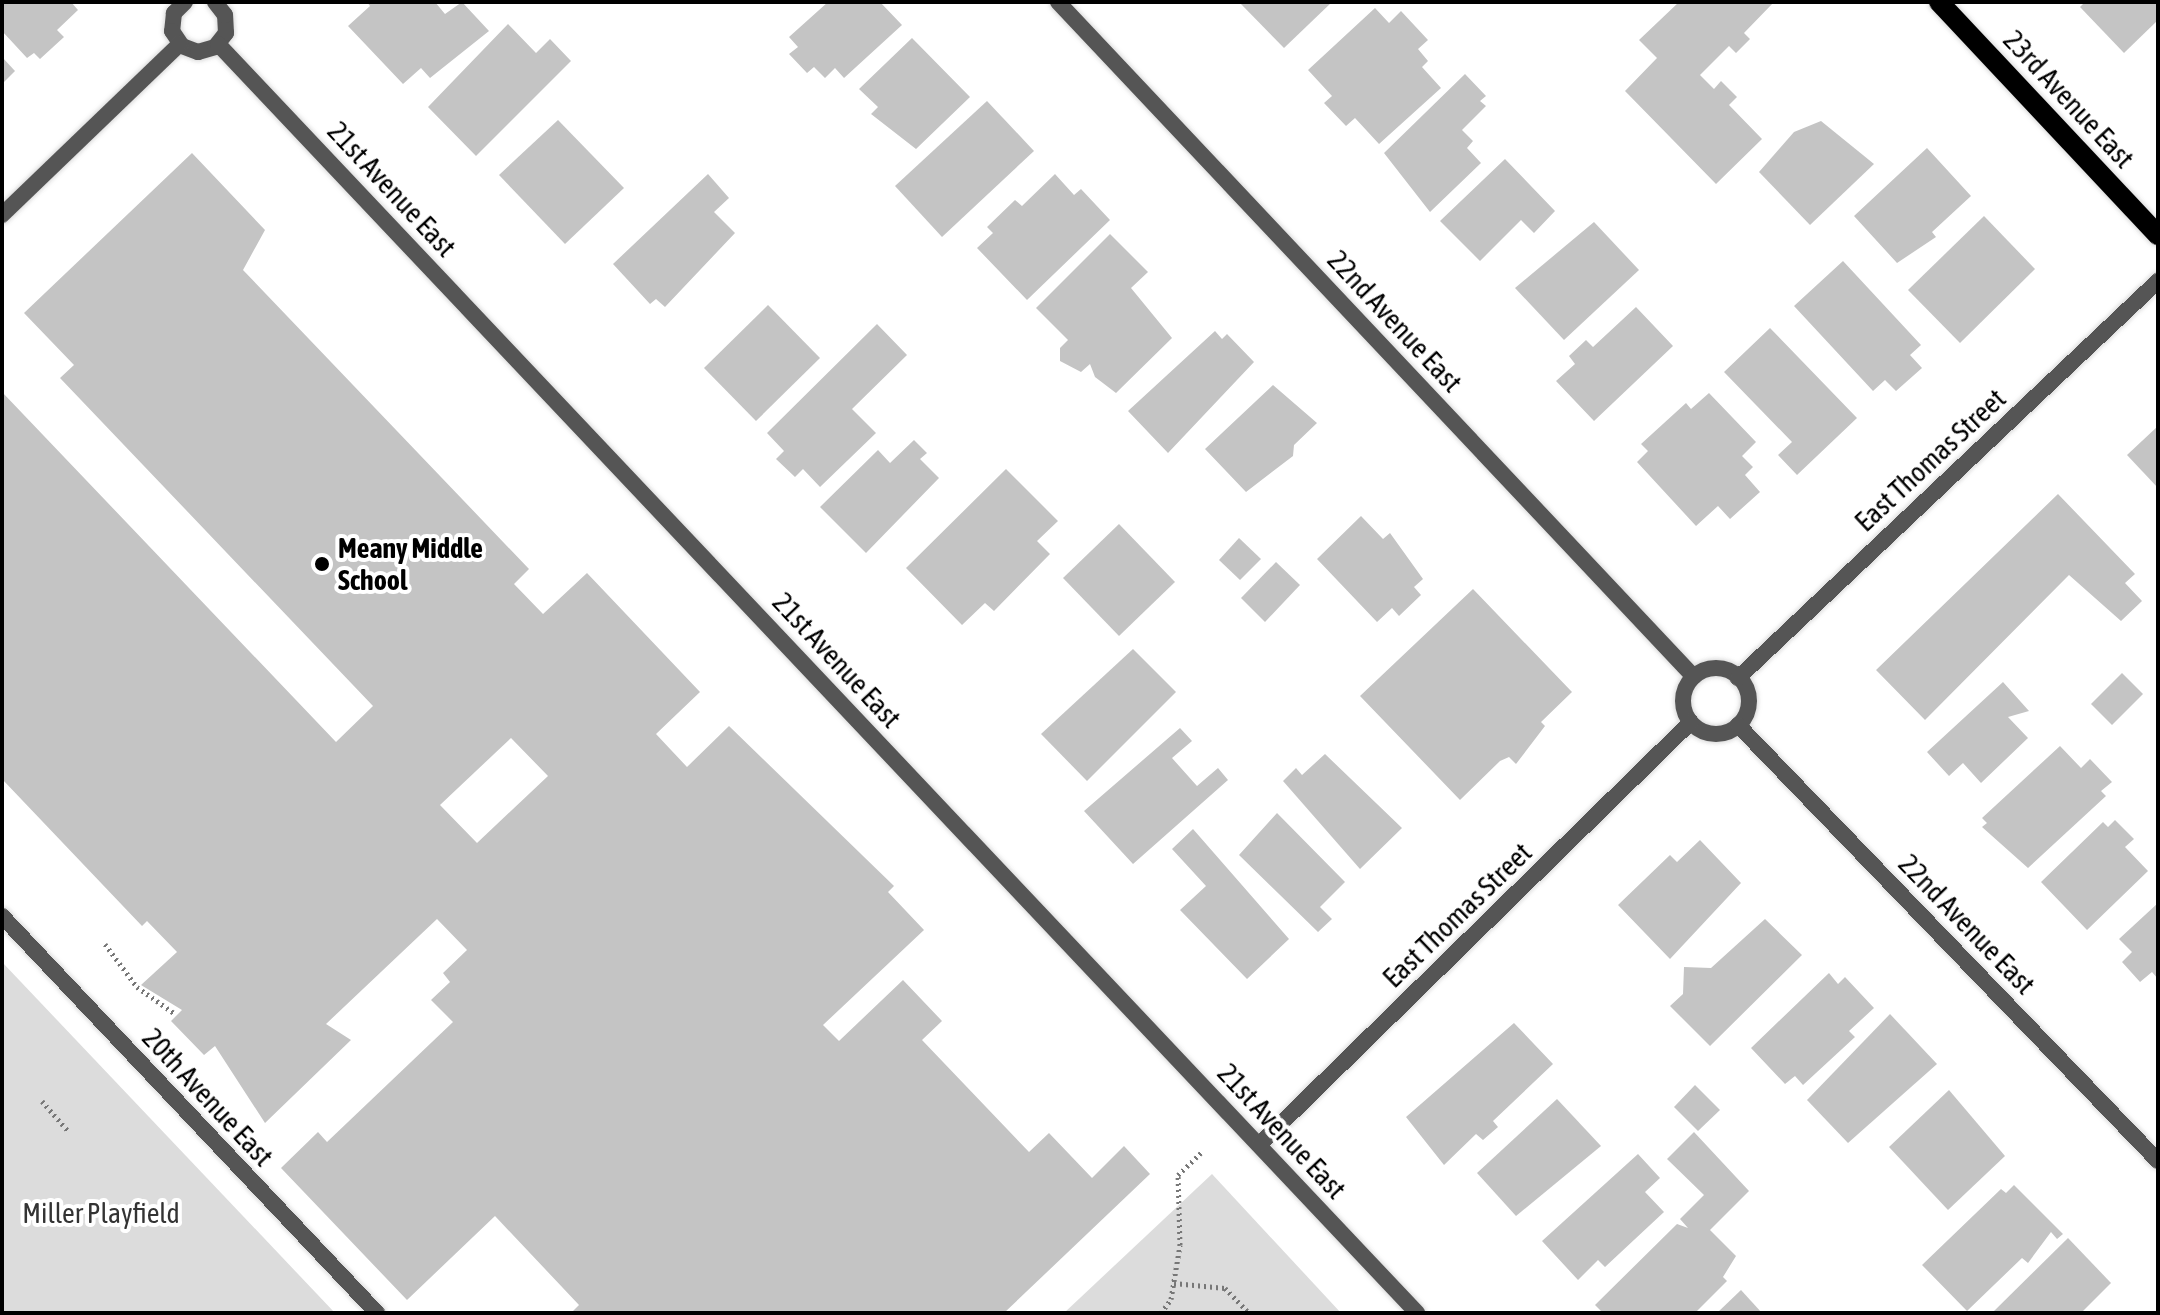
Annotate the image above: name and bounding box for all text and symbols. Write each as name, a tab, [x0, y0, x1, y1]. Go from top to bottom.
street label: 23rd Avenue East	[1997, 23, 2141, 175]
street label: 21st Avenue East	[321, 115, 463, 263]
street label: 22nd Avenue East	[1321, 243, 1469, 399]
street label: East Thomas Street	[1848, 382, 2012, 538]
place label: Meany Middle School	[338, 531, 483, 597]
marker: Meany Middle School	[313, 555, 331, 573]
street label: 21st Avenue East	[766, 586, 908, 734]
street label: East Thomas Street	[1376, 836, 1538, 994]
street label: 22nd Avenue East	[1892, 847, 2042, 1001]
street label: 20th Avenue East	[136, 1021, 280, 1173]
street label: 21st Avenue East	[1211, 1057, 1353, 1205]
park label: Miller Playfield	[22, 1196, 180, 1230]

